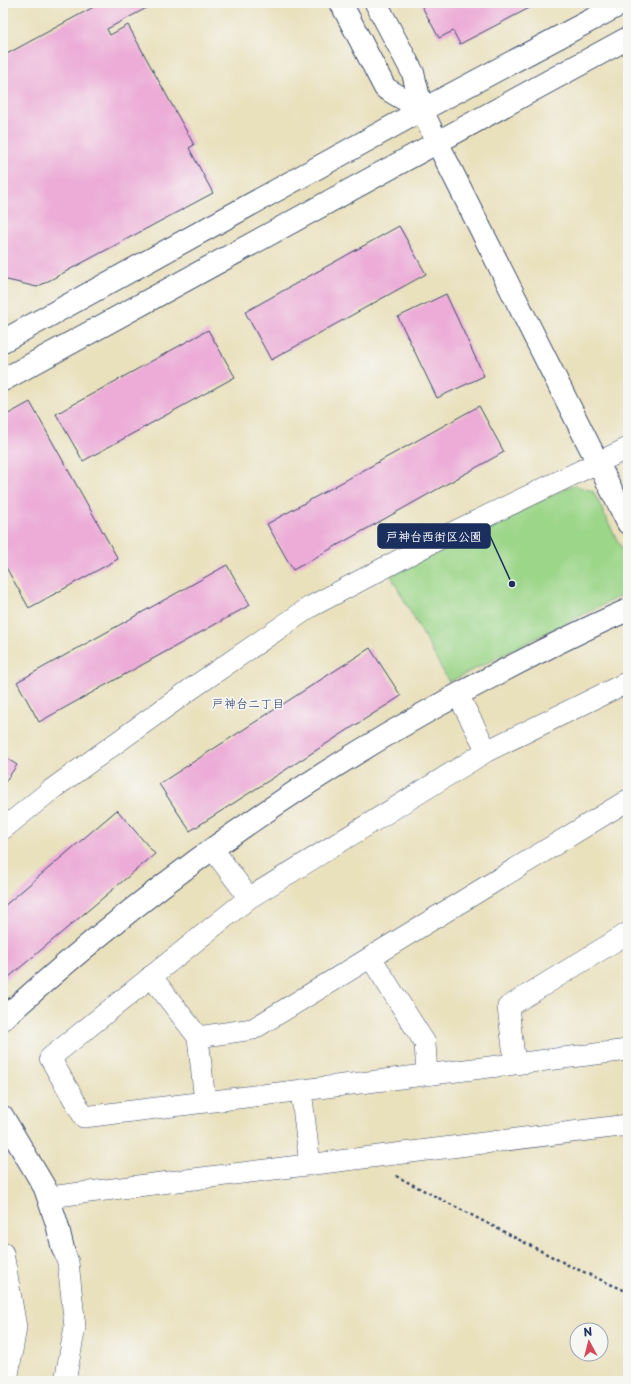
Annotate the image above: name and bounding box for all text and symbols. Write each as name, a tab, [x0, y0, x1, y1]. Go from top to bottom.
callout: 戸神台西街区公園	[378, 524, 490, 548]
text: 戸神台西街区公園	[386, 527, 482, 545]
district label: 戸神台二丁目	[212, 694, 284, 712]
north arrow	[569, 1322, 609, 1362]
text: N	[582, 1323, 593, 1341]

